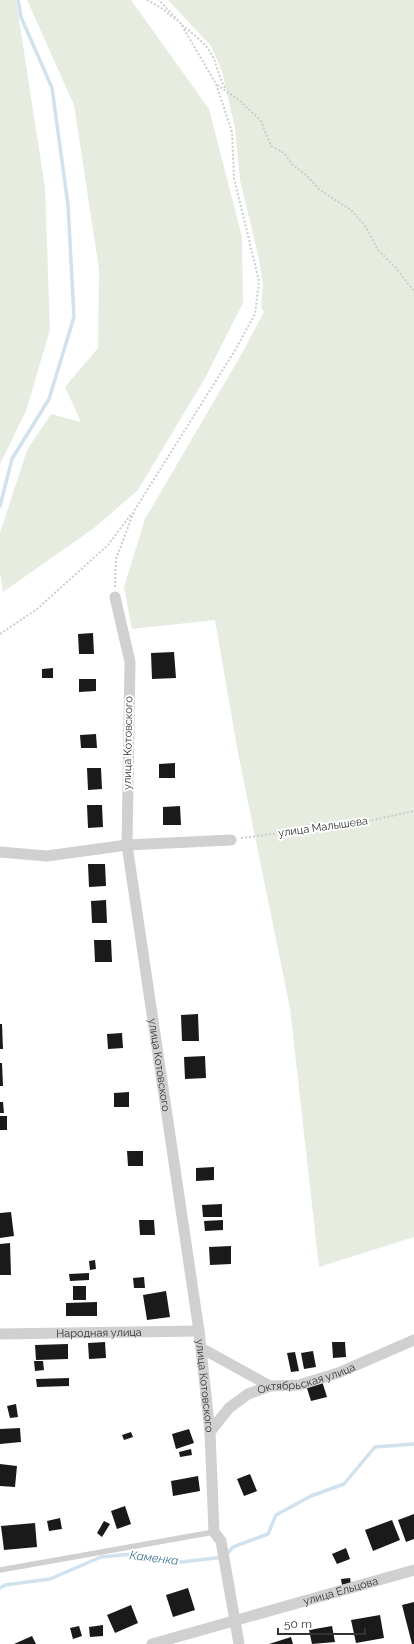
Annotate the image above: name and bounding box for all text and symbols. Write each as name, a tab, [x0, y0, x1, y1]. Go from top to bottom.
street label: улица Котовского	[121, 696, 135, 790]
street label: улица Малышева	[277, 814, 369, 840]
street label: улица Котовского	[146, 1017, 173, 1113]
street label: Народная улица	[56, 1325, 142, 1340]
street label: улица Котовского	[193, 1338, 217, 1433]
street label: Октябрьская улица	[256, 1360, 357, 1397]
water label: Каменка	[129, 1548, 179, 1568]
street label: улица Ельцова	[302, 1574, 379, 1607]
scale bar	[278, 1610, 365, 1636]
text: 50 m	[284, 1617, 312, 1631]

